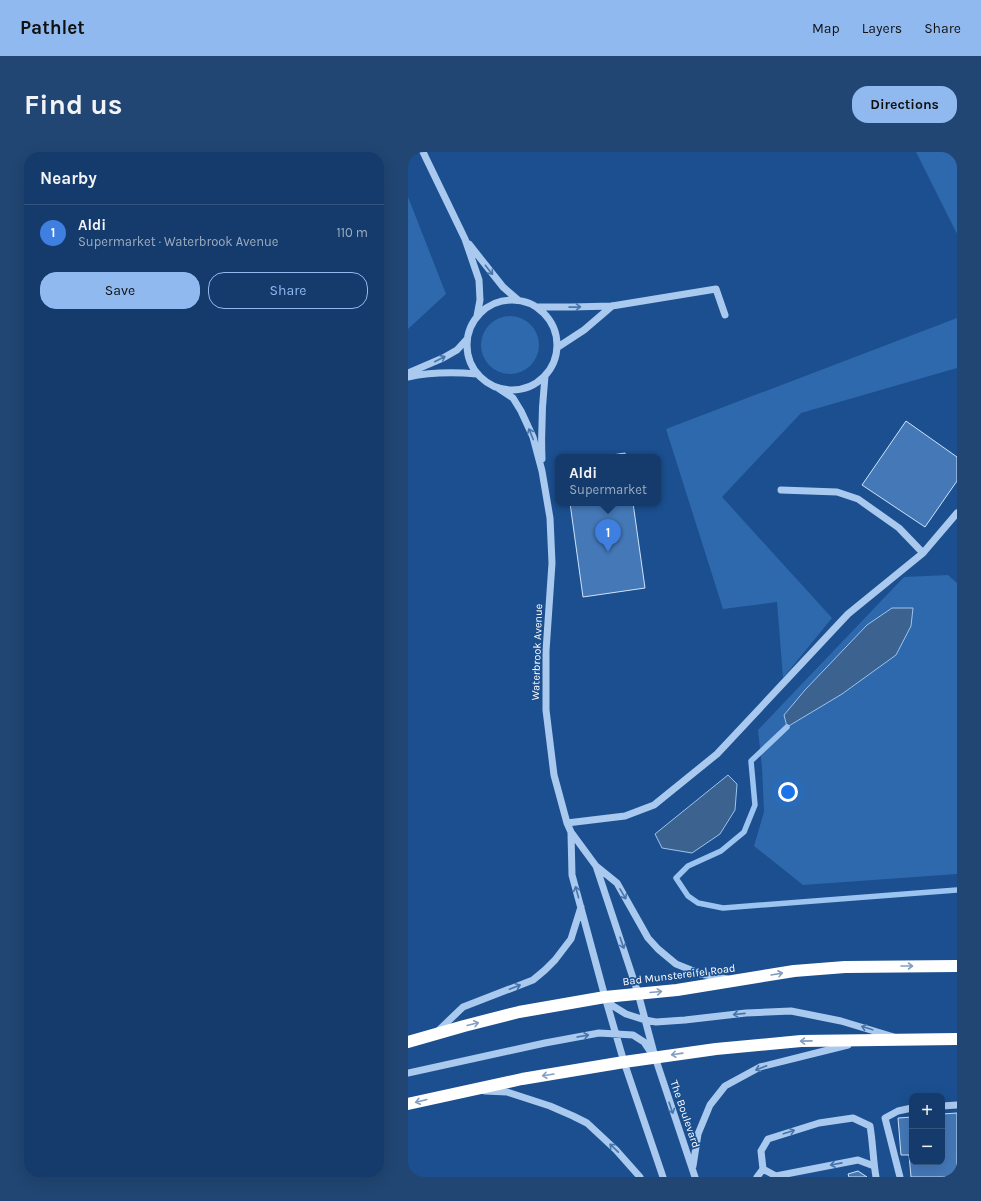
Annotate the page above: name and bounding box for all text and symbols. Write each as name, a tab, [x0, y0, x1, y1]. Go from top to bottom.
text: Pathlet	[20, 17, 85, 39]
text: Map	[812, 20, 840, 37]
text: Layers	[862, 20, 902, 37]
text: Share	[924, 20, 961, 37]
button: Directions	[852, 86, 957, 123]
text: Find us	[24, 88, 123, 121]
text: Nearby	[40, 168, 97, 188]
text: Aldi	[78, 216, 106, 234]
text: 1	[51, 225, 55, 240]
text: 110 m	[336, 225, 368, 240]
text: Supermarket · Waterbrook Avenue	[78, 234, 279, 249]
one-way arrow	[485, 264, 493, 275]
button: Save	[40, 272, 200, 309]
button: Share	[208, 272, 368, 309]
one-way arrow	[568, 303, 581, 311]
one-way arrow	[434, 355, 446, 363]
one-way arrow	[526, 428, 534, 440]
popup	[555, 454, 661, 506]
text: Aldi	[569, 464, 597, 482]
text: Supermarket	[569, 482, 647, 497]
pin: 1	[595, 519, 621, 552]
street label: Waterbrook Avenue	[529, 603, 545, 701]
your location	[778, 782, 798, 802]
one-way arrow	[573, 886, 580, 899]
one-way arrow	[620, 888, 628, 900]
one-way arrow	[619, 936, 626, 949]
street label: Bad Munstereifel Road	[622, 962, 736, 988]
one-way arrow	[900, 962, 913, 970]
one-way arrow	[770, 970, 783, 978]
one-way arrow	[509, 983, 521, 991]
one-way arrow	[649, 988, 662, 995]
one-way arrow	[733, 1010, 746, 1018]
one-way arrow	[466, 1020, 479, 1027]
one-way arrow	[861, 1024, 874, 1031]
one-way arrow	[576, 1032, 589, 1040]
one-way arrow	[800, 1038, 813, 1045]
one-way arrow	[671, 1050, 684, 1058]
one-way arrow	[755, 1064, 767, 1072]
one-way arrow	[542, 1071, 555, 1079]
street label: The Boulevard	[667, 1078, 703, 1150]
map controls	[909, 1093, 945, 1165]
button: +	[909, 1093, 945, 1129]
one-way arrow	[415, 1098, 428, 1105]
one-way arrow	[668, 1101, 675, 1114]
one-way arrow	[782, 1128, 795, 1135]
button: −	[909, 1129, 945, 1165]
one-way arrow	[609, 1143, 619, 1153]
one-way arrow	[830, 1161, 843, 1169]

